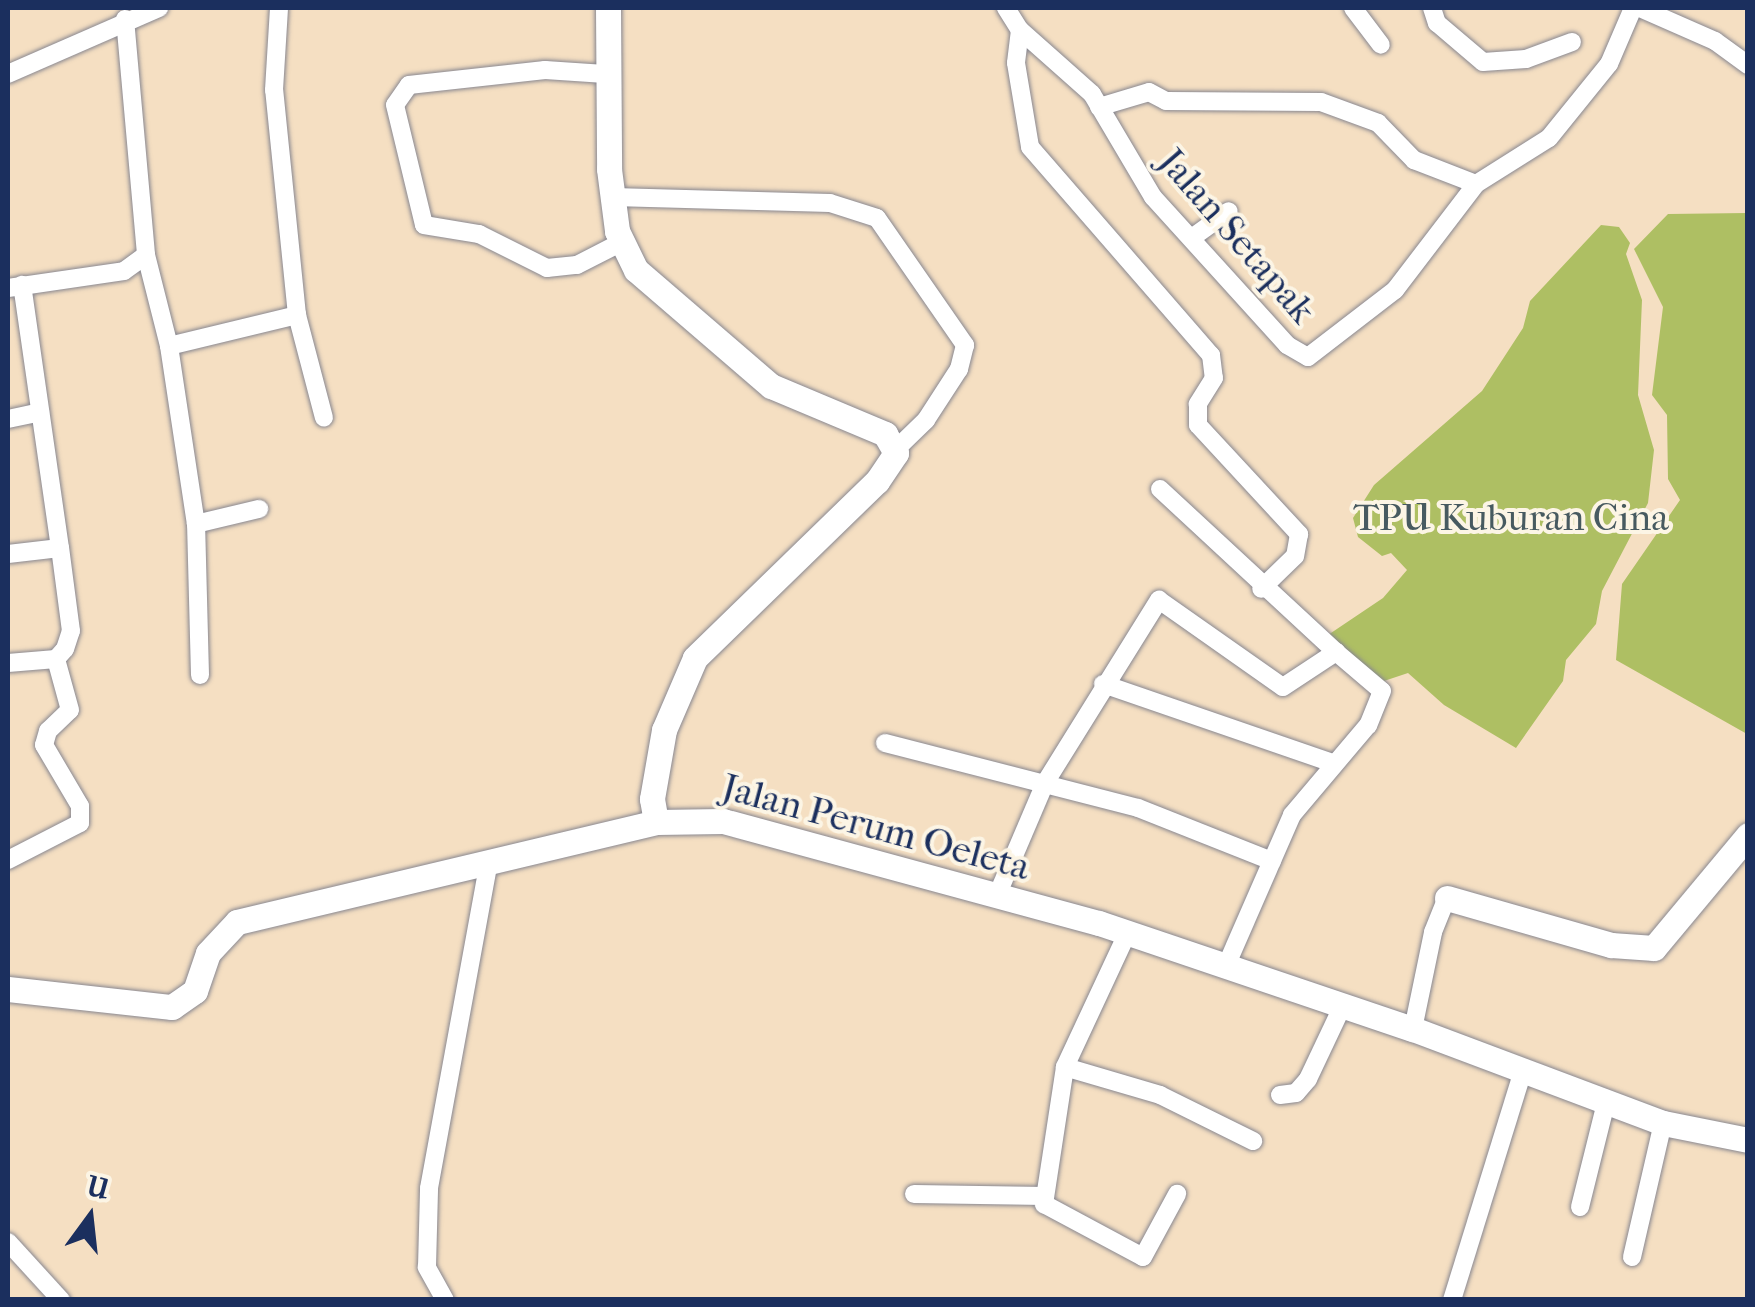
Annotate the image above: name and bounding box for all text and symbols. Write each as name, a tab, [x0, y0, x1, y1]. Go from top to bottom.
street label: Jalan Setapak	[1149, 139, 1325, 333]
park label: TPU Kuburan Cina	[1353, 495, 1669, 541]
street label: Jalan Perum Oeleta	[717, 764, 1035, 890]
north arrow	[40, 1167, 140, 1267]
text: U	[83, 1169, 113, 1206]

